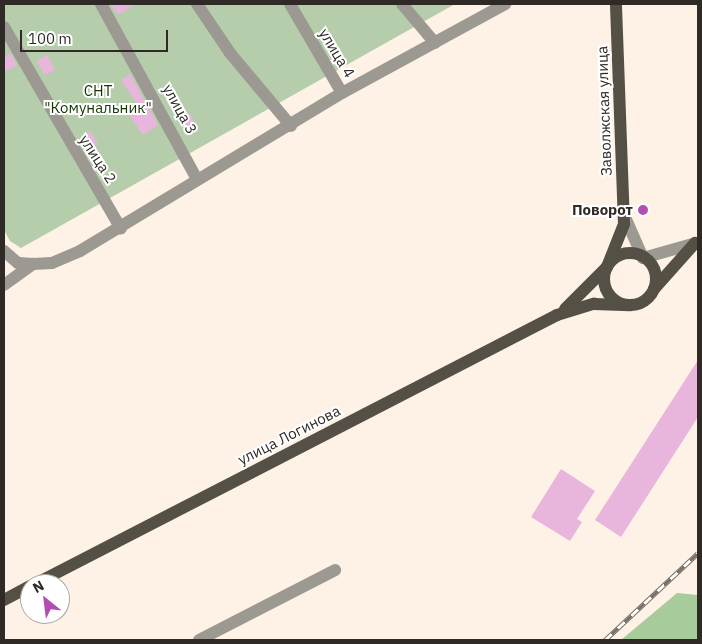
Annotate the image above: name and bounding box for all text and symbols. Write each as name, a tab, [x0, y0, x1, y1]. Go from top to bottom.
scale bar	[22, 20, 170, 52]
street label: улица 4	[315, 25, 359, 81]
text: 100 m	[28, 29, 72, 48]
street label: Заволжская улица	[593, 46, 615, 176]
park label: СНТ "Комунальник"	[44, 81, 152, 116]
street label: улица 3	[159, 81, 201, 137]
street label: улица 2	[76, 131, 120, 187]
place label: Поворот	[572, 201, 633, 219]
marker: Поворот	[637, 204, 649, 216]
street label: улица Логинова	[235, 401, 343, 469]
north arrow	[20, 574, 70, 624]
text: N	[29, 576, 47, 597]

